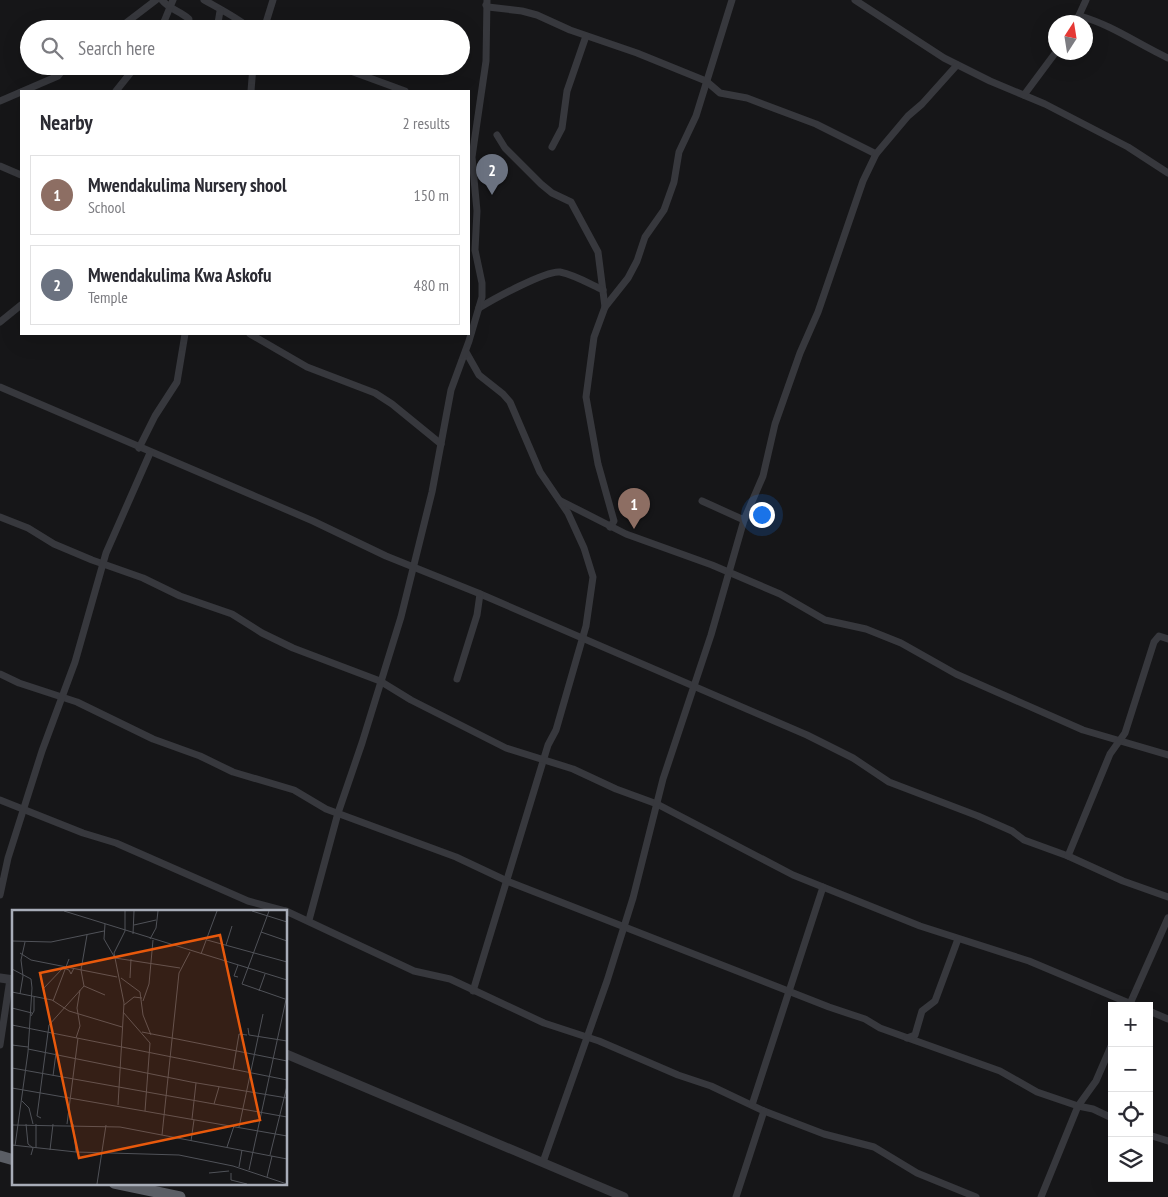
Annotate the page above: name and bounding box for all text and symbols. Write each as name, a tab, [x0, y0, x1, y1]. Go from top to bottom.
north arrow	[1048, 15, 1093, 60]
search box	[20, 20, 470, 75]
icon: search	[38, 34, 66, 62]
text: Search here	[78, 36, 155, 60]
text: Nearby	[40, 109, 93, 136]
text: 2 results	[403, 113, 450, 133]
pin: 2	[476, 154, 508, 195]
text: Mwendakulima Nursery shool	[88, 173, 287, 197]
text: 1	[53, 185, 61, 205]
text: 150 m	[414, 185, 449, 205]
text: School	[88, 197, 125, 217]
text: Mwendakulima Kwa Askofu	[88, 263, 271, 287]
text: 2	[53, 275, 61, 295]
text: 480 m	[414, 275, 449, 295]
text: Temple	[88, 287, 128, 307]
pin: 1	[618, 488, 650, 529]
your location	[749, 502, 775, 528]
inset map	[12, 910, 288, 1184]
map controls	[1108, 1002, 1153, 1182]
button: +	[1108, 1002, 1153, 1047]
button: −	[1108, 1047, 1153, 1092]
button: locate	[1108, 1092, 1153, 1137]
button: layers	[1108, 1137, 1153, 1182]

